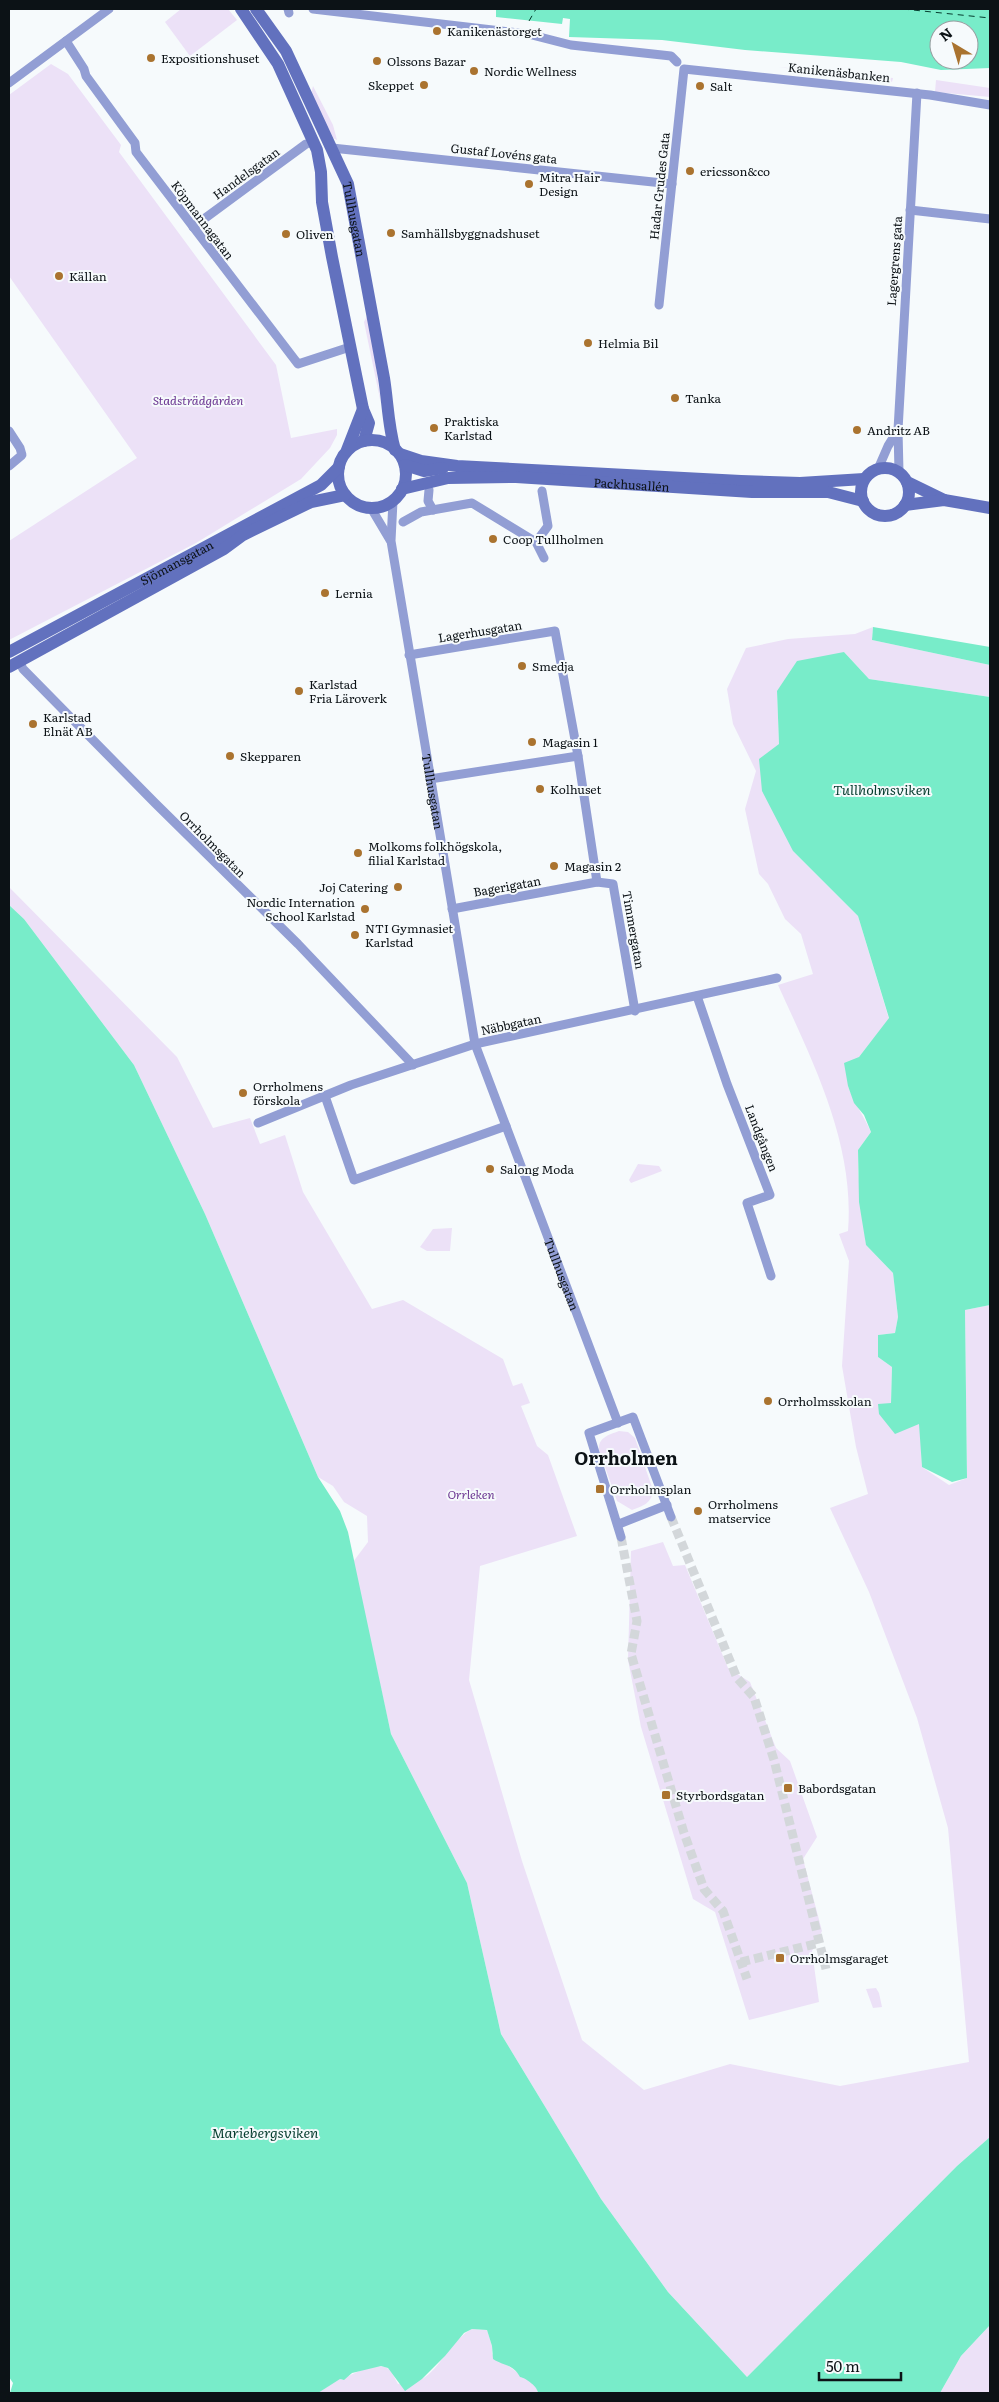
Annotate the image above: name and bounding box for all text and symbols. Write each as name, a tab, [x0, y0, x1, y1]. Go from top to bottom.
north arrow	[929, 20, 979, 70]
place label: Kanikenästorget	[447, 22, 542, 40]
text: N	[935, 22, 956, 45]
marker: Kanikenästorget	[431, 25, 443, 37]
place label: Expositionshuset	[161, 49, 260, 67]
marker: Expositionshuset	[145, 52, 157, 64]
place label: Olssons Bazar	[387, 52, 466, 70]
marker: Olssons Bazar	[371, 55, 383, 67]
street label: Kanikenäsbanken	[787, 58, 891, 86]
place label: Nordic Wellness	[484, 62, 577, 80]
marker: Nordic Wellness	[468, 65, 480, 77]
place label: Skeppet	[368, 76, 414, 94]
place label: Salt	[710, 77, 732, 95]
marker: Skeppet	[418, 79, 430, 91]
marker: Salt	[694, 80, 706, 92]
street label: Hadar Grudes Gata	[644, 131, 674, 241]
street label: Gustaf Lovéns gata	[450, 138, 559, 168]
street label: Handelsgatan	[209, 143, 283, 203]
place label: ericsson&co	[700, 162, 770, 180]
marker: ericsson&co	[684, 165, 696, 177]
place label: Mitra Hair Design	[539, 168, 600, 200]
street label: Köpmannagatan	[167, 177, 239, 263]
marker: Mitra Hair Design	[523, 178, 535, 190]
street label: Tullhusgatan	[339, 180, 370, 258]
street label: Lagergrens gata	[882, 215, 906, 307]
place label: Samhällsbyggnadshuset	[401, 224, 540, 242]
place label: Oliven	[296, 225, 334, 243]
marker: Samhällsbyggnadshuset	[385, 227, 397, 239]
marker: Oliven	[280, 228, 292, 240]
place label: Källan	[69, 267, 107, 285]
marker: Källan	[53, 270, 65, 282]
place label: Helmia Bil	[598, 334, 658, 352]
marker: Helmia Bil	[582, 337, 594, 349]
place label: Tanka	[685, 389, 722, 407]
park label: Stadsträdgården	[153, 391, 243, 409]
marker: Tanka	[669, 392, 681, 404]
place label: Praktiska Karlstad	[444, 412, 499, 444]
place label: Andritz AB	[867, 421, 930, 439]
marker: Praktiska Karlstad	[428, 422, 440, 434]
marker: Andritz AB	[851, 424, 863, 436]
street label: Packhusallén	[593, 473, 670, 496]
place label: Coop Tullholmen	[503, 530, 604, 548]
marker: Coop Tullholmen	[487, 533, 499, 545]
street label: Sjömansgatan	[137, 535, 216, 589]
place label: Lernia	[335, 584, 373, 602]
marker: Lernia	[319, 587, 331, 599]
street label: Lagerhusgatan	[437, 615, 523, 646]
place label: Smedja	[532, 657, 574, 675]
marker: Smedja	[516, 660, 528, 672]
place label: Karlstad Fria Läroverk	[309, 675, 387, 707]
marker: Karlstad Fria Läroverk	[293, 685, 305, 697]
place label: Karlstad Elnät AB	[43, 708, 93, 740]
marker: Karlstad Elnät AB	[27, 718, 39, 730]
place label: Magasin 1	[542, 733, 598, 751]
marker: Magasin 1	[526, 736, 538, 748]
place label: Skepparen	[240, 747, 301, 765]
marker: Skepparen	[224, 750, 236, 762]
street label: Tullhusgatan	[418, 752, 448, 831]
water label: Tullholmsviken	[833, 779, 931, 799]
place label: Kolhuset	[550, 780, 601, 798]
marker: Kolhuset	[534, 783, 546, 795]
street label: Orrholmsgatan	[176, 807, 250, 881]
place label: Molkoms folkhögskola, filial Karlstad	[368, 837, 502, 869]
marker: Molkoms folkhögskola, filial Karlstad	[352, 847, 364, 859]
place label: Magasin 2	[564, 857, 621, 875]
marker: Magasin 2	[548, 860, 560, 872]
street label: Bagerigatan	[472, 871, 542, 901]
place label: Joj Catering	[319, 878, 388, 896]
marker: Joj Catering	[392, 881, 404, 893]
street label: Timmergatan	[618, 889, 650, 971]
place label: Nordic Internation School Karlstad	[247, 893, 356, 925]
marker: Nordic Internation School Karlstad	[359, 903, 371, 915]
place label: NTI Gymnasiet Karlstad	[365, 919, 453, 951]
marker: NTI Gymnasiet Karlstad	[349, 929, 361, 941]
street label: Näbbgatan	[479, 1009, 543, 1039]
place label: Orrholmens förskola	[253, 1077, 323, 1109]
marker: Orrholmens förskola	[237, 1087, 249, 1099]
street label: Landgången	[741, 1102, 783, 1174]
place label: Salong Moda	[500, 1160, 575, 1178]
marker: Salong Moda	[484, 1163, 496, 1175]
street label: Tullhusgatan	[540, 1235, 584, 1313]
place label: Orrholmsskolan	[778, 1392, 872, 1410]
marker: Orrholmsskolan	[762, 1395, 774, 1407]
district label: Orrholmen	[574, 1444, 678, 1471]
place label: Orrholmsplan	[610, 1480, 691, 1498]
marker: Orrholmsplan	[594, 1483, 606, 1495]
park label: Orrleken	[447, 1485, 495, 1503]
place label: Orrholmens matservice	[708, 1495, 778, 1527]
marker: Orrholmens matservice	[692, 1505, 704, 1517]
place label: Babordsgatan	[798, 1779, 876, 1797]
marker: Babordsgatan	[782, 1782, 794, 1794]
place label: Styrbordsgatan	[676, 1786, 764, 1804]
marker: Styrbordsgatan	[660, 1789, 672, 1801]
place label: Orrholmsgaraget	[790, 1949, 888, 1967]
marker: Orrholmsgaraget	[774, 1952, 786, 1964]
water label: Mariebergsviken	[212, 2122, 319, 2142]
scale bar	[819, 2350, 902, 2382]
text: 50 m	[826, 2354, 860, 2377]

